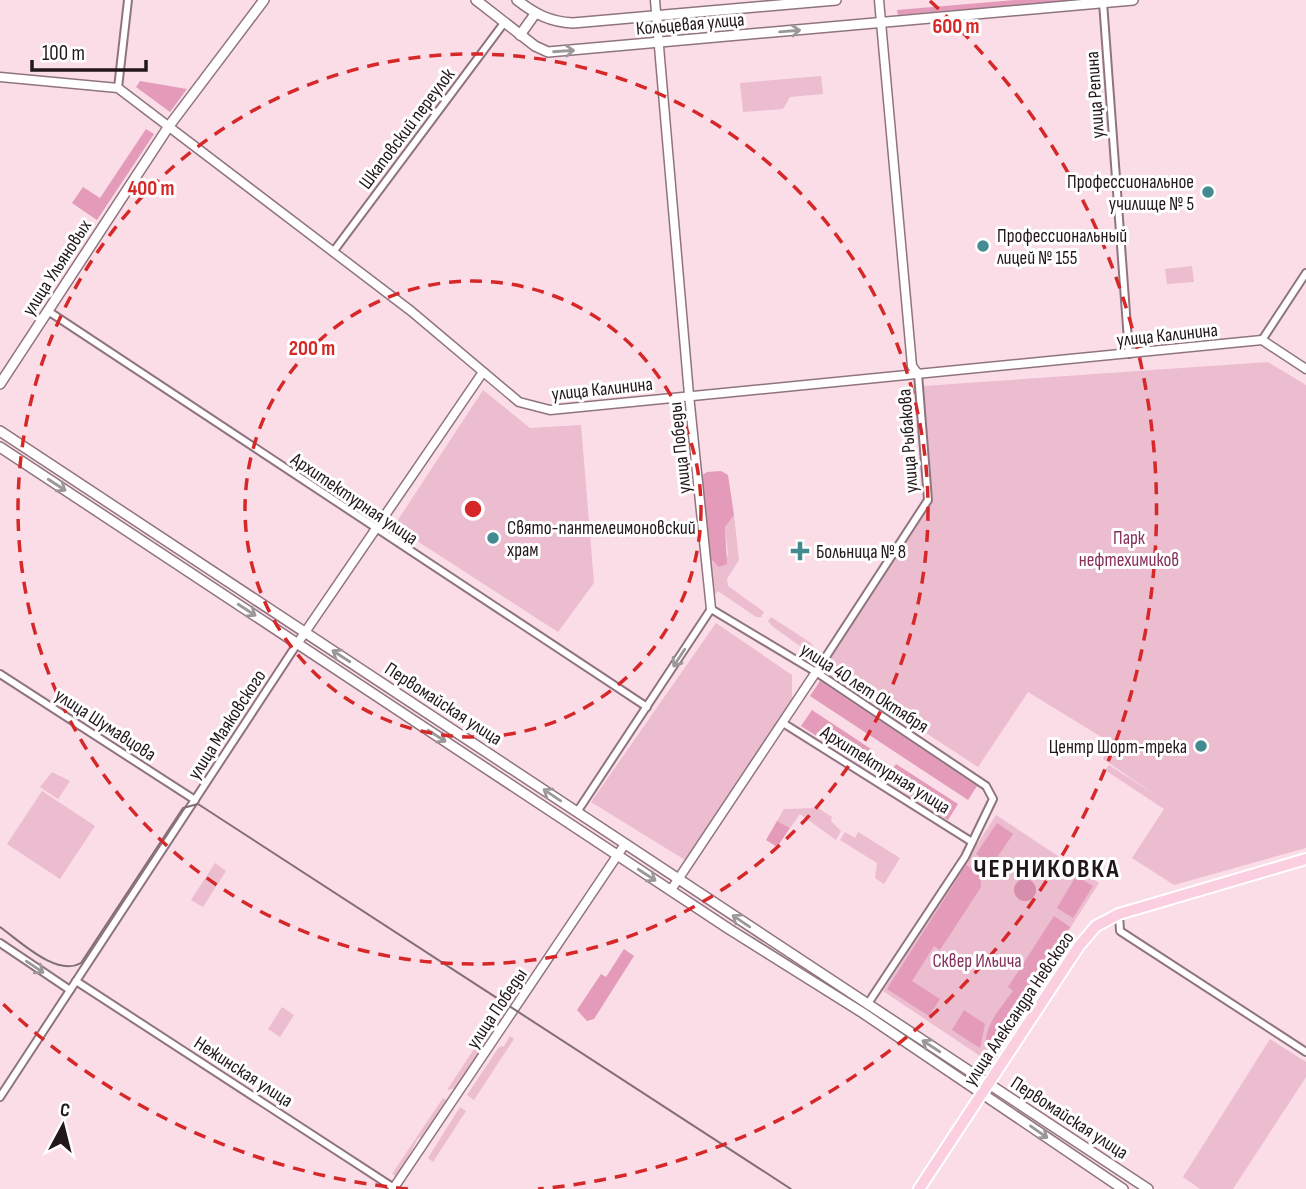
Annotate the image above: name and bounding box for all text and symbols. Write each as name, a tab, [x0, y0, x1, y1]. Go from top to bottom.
street label: Кольцевая улица	[635, 8, 745, 41]
text: 600 m	[932, 14, 980, 39]
one-way arrow	[778, 24, 801, 37]
scale bar	[32, 28, 145, 72]
text: 100 m	[42, 41, 85, 66]
one-way arrow	[552, 44, 575, 57]
street label: улица Репина	[1081, 51, 1110, 139]
street label: Шкаповский переулок	[354, 63, 461, 194]
place label: Профессиональное училище № 5	[1067, 171, 1194, 216]
text: 400 m	[128, 176, 174, 201]
marker: Профессиональное училище № 5	[1200, 184, 1216, 200]
street label: улица Ульяновых	[18, 215, 97, 320]
place label: Профессиональный лицей № 155	[997, 225, 1127, 270]
marker: Профессиональный лицей № 155	[975, 238, 991, 254]
street label: улица Калинина	[1115, 319, 1219, 352]
text: 200 m	[289, 336, 335, 361]
street label: улица Калинина	[550, 373, 654, 406]
street label: улица Рыбакова	[893, 388, 924, 494]
street label: улица Победы	[664, 401, 697, 495]
street label: Архитектурная улица	[285, 448, 422, 550]
one-way arrow	[47, 478, 66, 492]
centre of rings	[461, 497, 485, 521]
place label: Свято-пантелеимоновский храм	[507, 517, 696, 562]
park label: Парк нефтехимиков	[1079, 527, 1179, 572]
marker: Свято-пантелеимоновский храм	[485, 530, 501, 546]
marker: Больница № 8	[790, 541, 810, 561]
place label: Больница № 8	[816, 541, 906, 564]
one-way arrow	[237, 603, 256, 618]
street label: улица 40 лет Октября	[796, 638, 933, 738]
one-way arrow	[672, 648, 686, 668]
one-way arrow	[332, 649, 352, 663]
street label: Первомайская улица	[380, 658, 506, 751]
street label: улица Маяковского	[183, 666, 271, 784]
street label: улица Шумавцова	[50, 684, 160, 766]
street label: Архитектурная улица	[815, 721, 954, 819]
one-way arrow	[426, 729, 446, 743]
place label: Центр Шорт-трека	[1049, 736, 1187, 759]
marker: Центр Шорт-трека	[1193, 738, 1209, 754]
one-way arrow	[542, 788, 562, 802]
district label: ЧЕРНИКОВКА	[973, 854, 1121, 885]
one-way arrow	[637, 867, 656, 882]
one-way arrow	[732, 913, 752, 927]
street label: улица Александра Невского	[959, 927, 1079, 1090]
park label: Сквер Ильича	[932, 950, 1022, 973]
one-way arrow	[25, 959, 44, 974]
street label: улица Победы	[462, 964, 532, 1053]
street label: Нежинская улица	[190, 1032, 297, 1113]
one-way arrow	[922, 1039, 941, 1053]
street label: Первомайская улица	[1006, 1072, 1132, 1165]
north arrow	[28, 1091, 98, 1161]
text: С	[59, 1099, 71, 1123]
one-way arrow	[1029, 1124, 1048, 1139]

